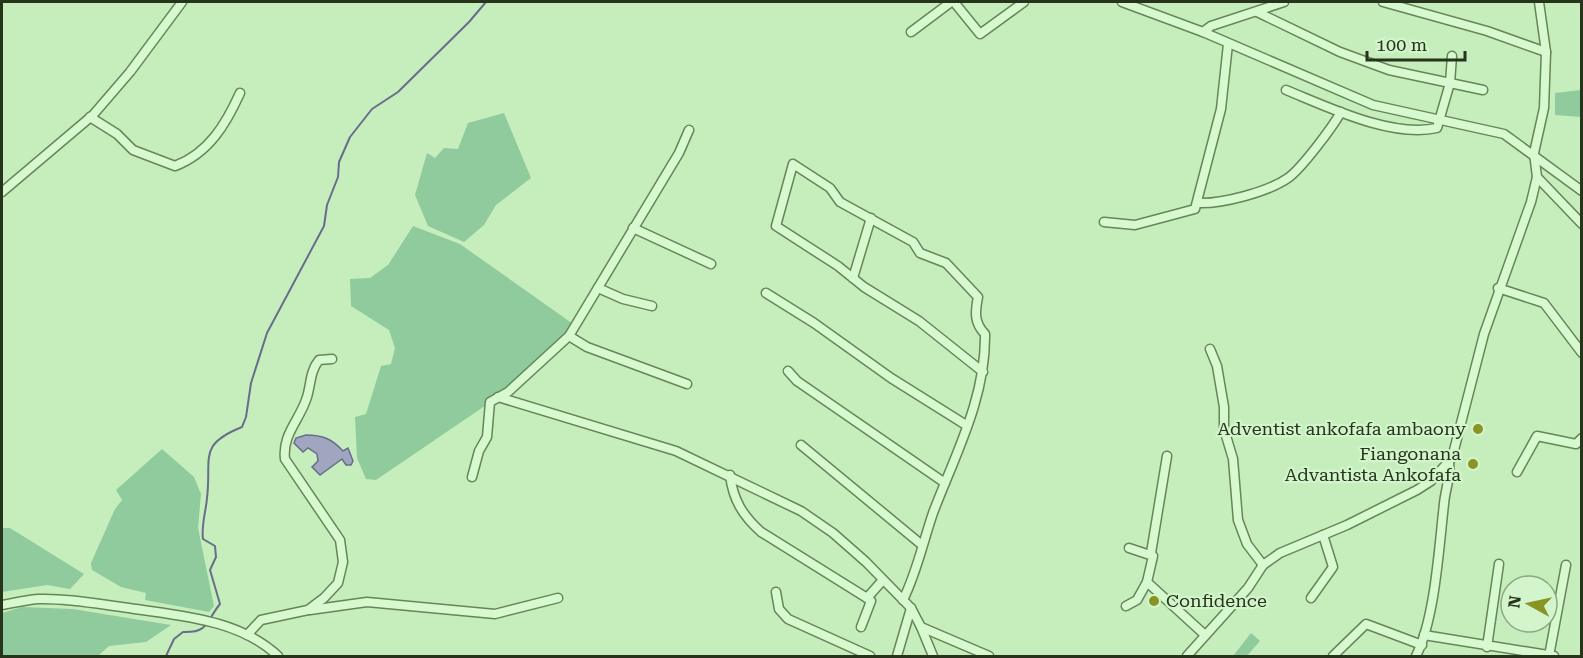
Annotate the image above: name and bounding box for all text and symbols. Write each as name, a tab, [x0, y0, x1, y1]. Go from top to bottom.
scale bar	[1367, 24, 1464, 62]
text: 100 m	[1376, 34, 1427, 55]
place label: Adventist ankofafa ambaony	[1217, 418, 1466, 439]
marker: Adventist ankofafa ambaony	[1471, 422, 1485, 436]
place label: Fiangonana Advantista Ankofafa	[1285, 443, 1461, 485]
marker: Fiangonana Advantista Ankofafa	[1466, 457, 1480, 471]
north arrow	[1499, 574, 1559, 634]
place label: Confidence	[1166, 590, 1267, 611]
marker: Confidence	[1147, 594, 1161, 608]
text: N	[1504, 595, 1525, 609]

